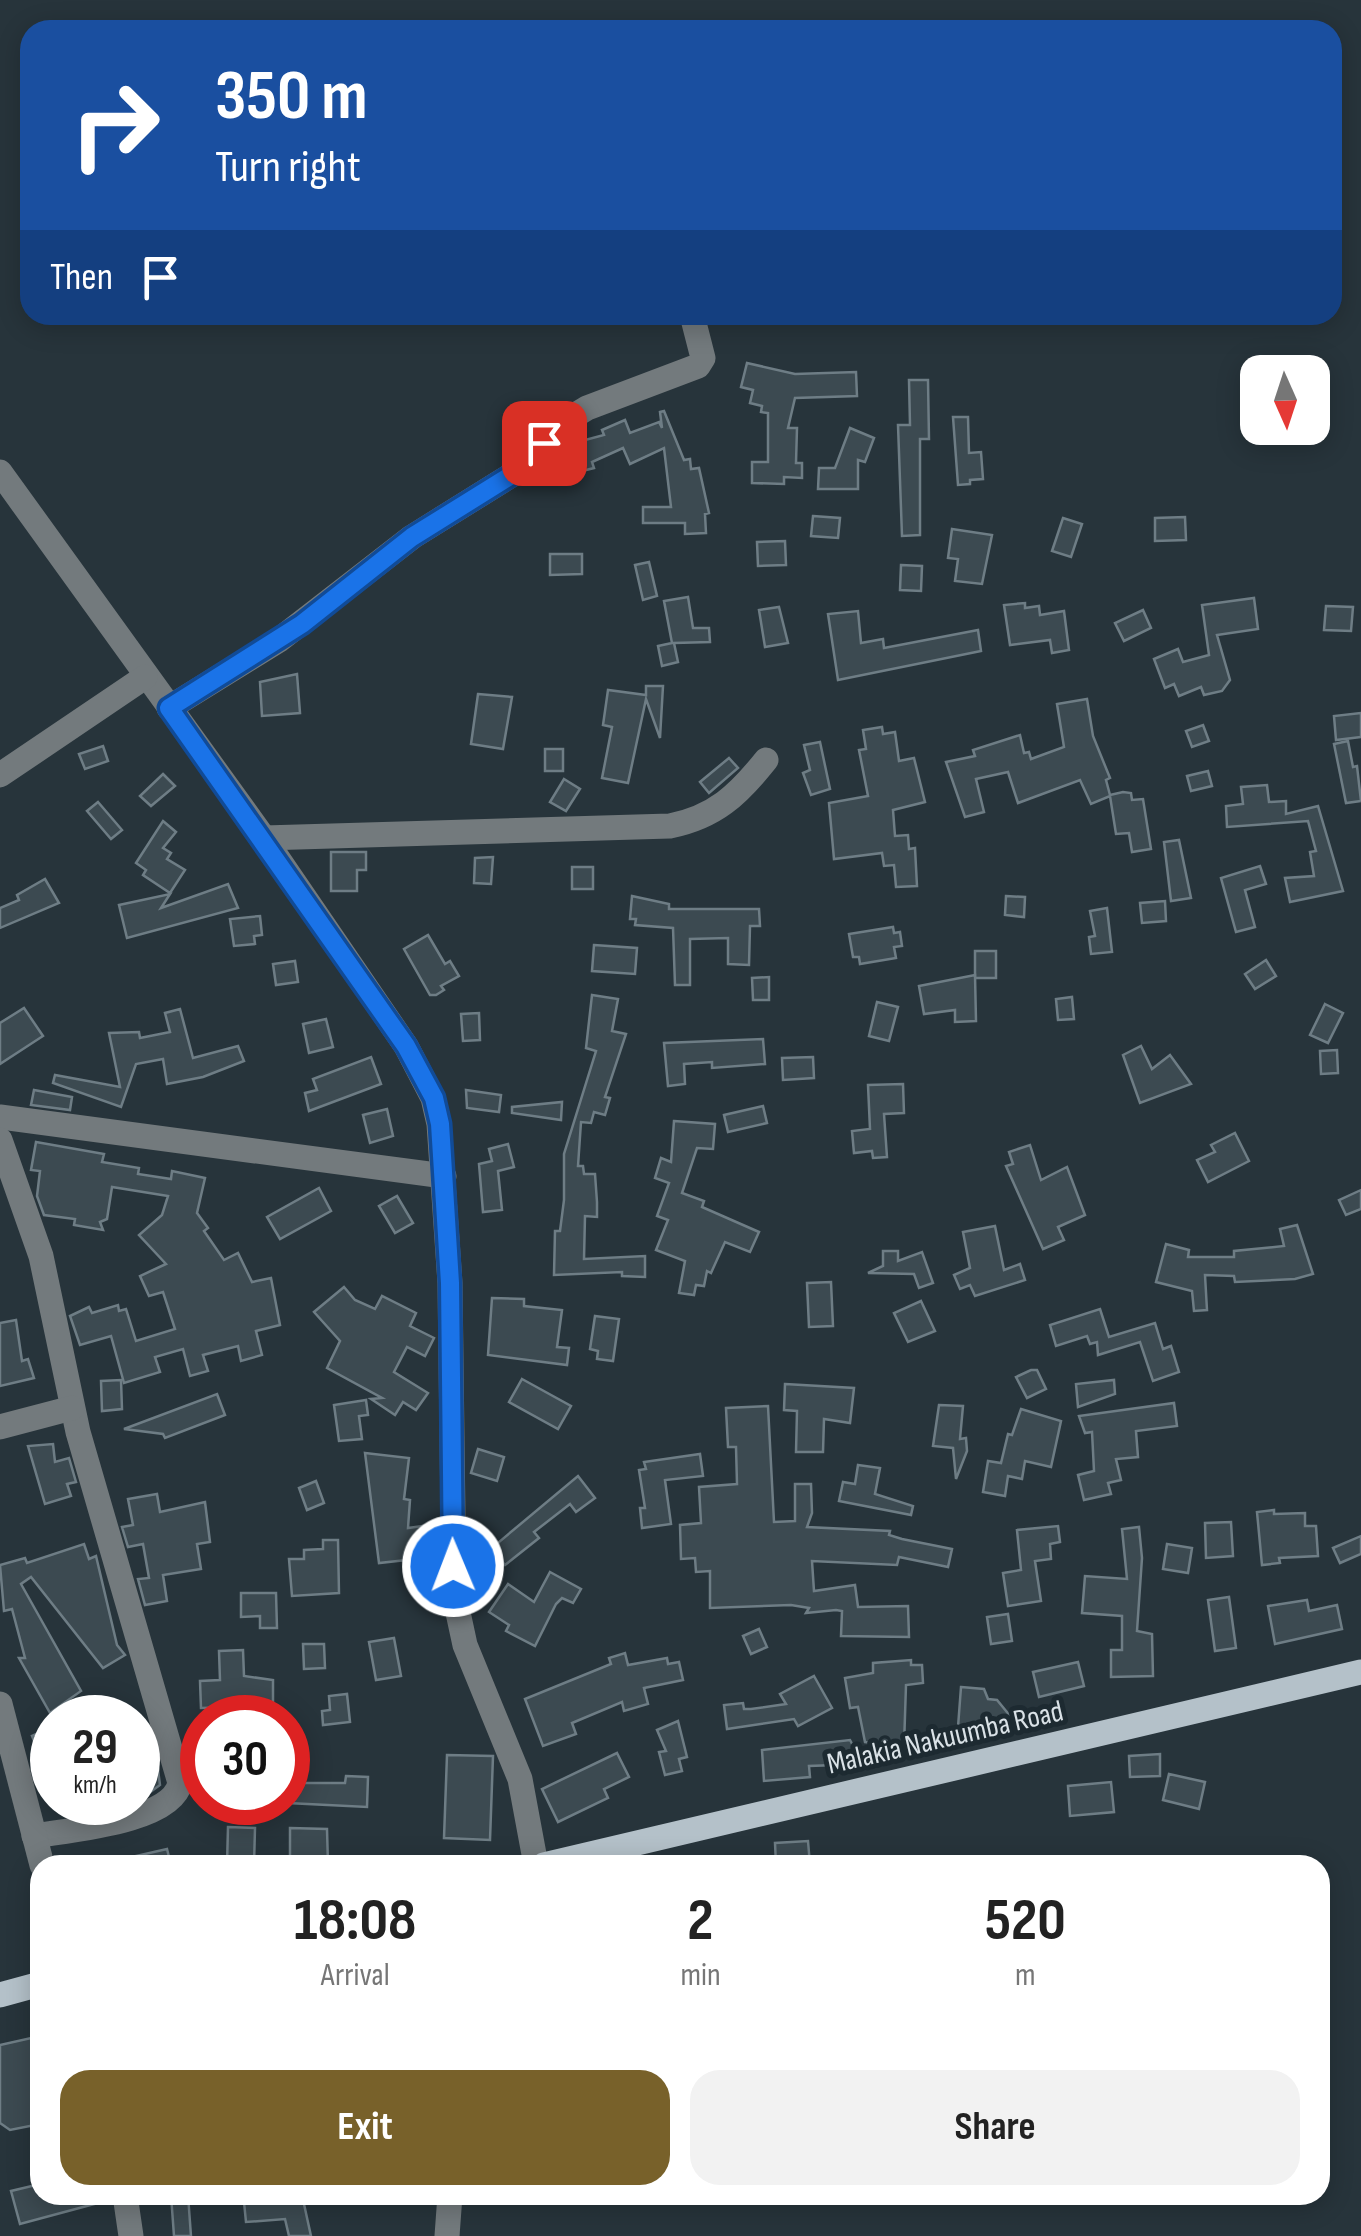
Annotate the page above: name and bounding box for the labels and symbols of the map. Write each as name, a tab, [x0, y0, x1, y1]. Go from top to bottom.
north arrow	[1240, 355, 1330, 445]
pin	[502, 401, 587, 486]
position arrow	[401, 1514, 505, 1618]
street label: Malakia Nakuumba Road	[824, 1693, 1067, 1783]
speed limit sign: 30	[180, 1695, 310, 1825]

